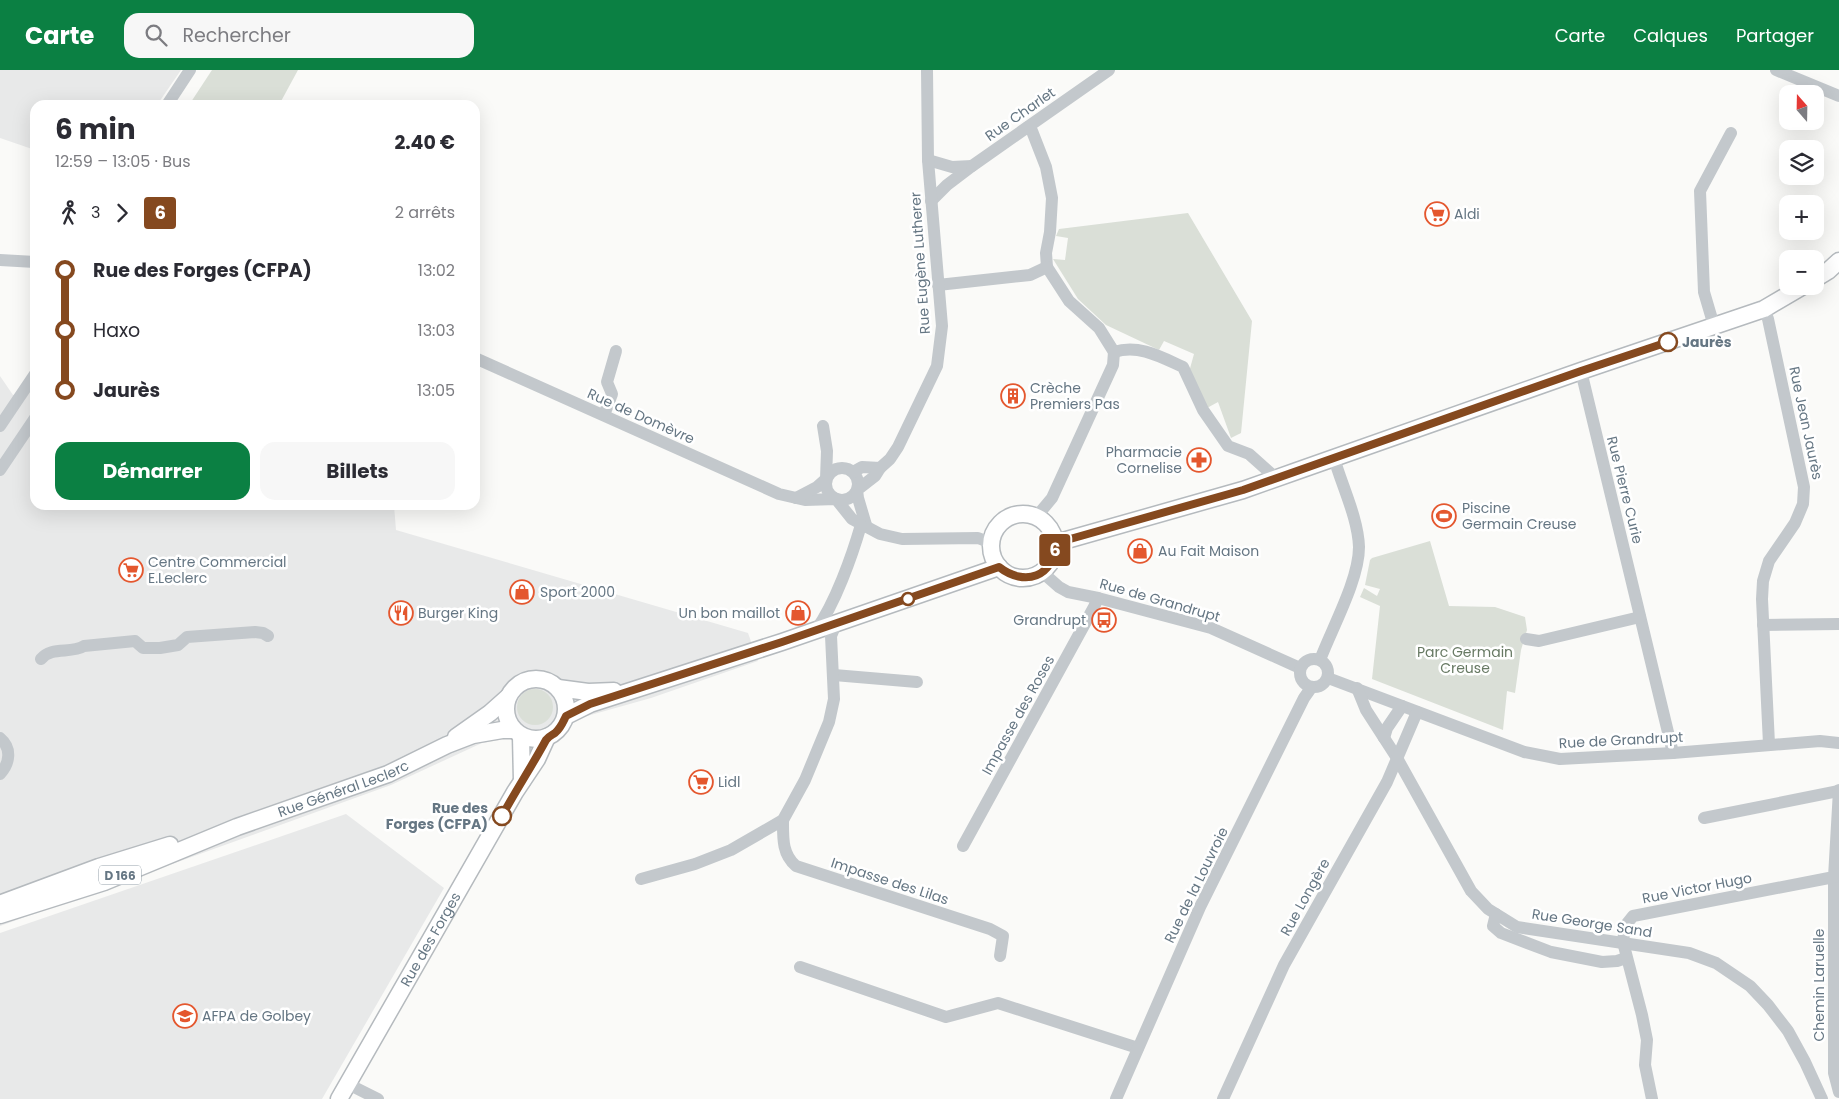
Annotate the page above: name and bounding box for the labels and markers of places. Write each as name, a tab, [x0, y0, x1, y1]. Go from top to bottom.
supermarket icon: Aldi	[1424, 201, 1450, 227]
place label: Aldi	[1454, 204, 1480, 224]
marker: Jaurès	[1658, 332, 1678, 352]
place label: Jaurès	[1682, 332, 1732, 352]
place label: Crèche Premiers Pas	[1030, 378, 1120, 414]
building icon: Crèche Premiers Pas	[1000, 383, 1026, 409]
place label: Pharmacie Cornelise	[1106, 442, 1182, 478]
pharmacy icon: Pharmacie Cornelise	[1186, 447, 1212, 473]
place label: Piscine Germain Creuse	[1462, 498, 1577, 534]
sports icon: Piscine Germain Creuse	[1431, 503, 1457, 529]
shop icon: Au Fait Maison	[1127, 538, 1153, 564]
place label: Au Fait Maison	[1158, 541, 1259, 561]
place label: Centre Commercial E.Leclerc	[148, 552, 287, 588]
supermarket icon: Centre Commercial E.Leclerc	[118, 557, 144, 583]
shop icon: Sport 2000	[509, 579, 535, 605]
place label: Sport 2000	[540, 582, 615, 602]
unlabelled marker	[901, 592, 915, 606]
restaurant icon: Burger King	[388, 600, 414, 626]
shop icon: Un bon maillot	[785, 600, 811, 626]
place label: Burger King	[418, 603, 498, 623]
place label: Un bon maillot	[678, 603, 780, 623]
bus stop icon: Grandrupt	[1091, 607, 1117, 633]
place label: Grandrupt	[1013, 610, 1086, 630]
supermarket icon: Lidl	[688, 769, 714, 795]
place label: Lidl	[718, 772, 740, 792]
place label: Rue des Forges (CFPA)	[386, 798, 488, 834]
marker: Rue des Forges (CFPA)	[492, 806, 512, 826]
school or university icon: AFPA de Golbey	[172, 1003, 198, 1029]
place label: AFPA de Golbey	[202, 1006, 311, 1026]

